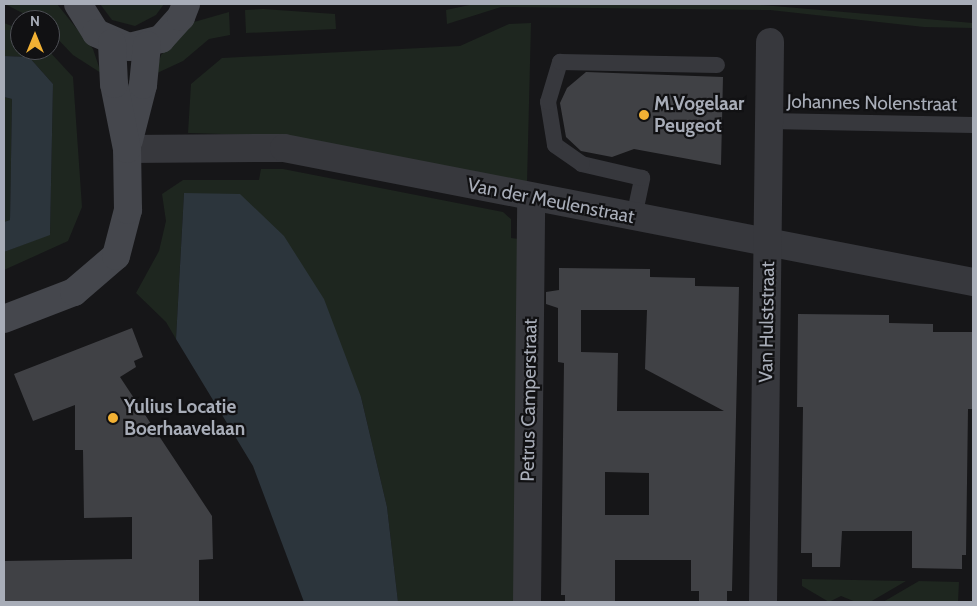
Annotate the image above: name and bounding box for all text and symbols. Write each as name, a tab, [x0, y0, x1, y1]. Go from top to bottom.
north arrow	[10, 10, 60, 60]
text: N	[30, 12, 40, 30]
street label: Johannes Nolenstraat	[787, 90, 957, 116]
place label: M.Vogelaar Peugeot	[654, 93, 744, 137]
marker: M.Vogelaar Peugeot	[638, 109, 650, 121]
street label: Van der Meulenstraat	[466, 174, 636, 228]
street label: Van Hulststraat	[755, 261, 779, 383]
street label: Petrus Camperstraat	[516, 318, 542, 482]
place label: Yulius Locatie Boerhaavelaan	[124, 396, 245, 440]
marker: Yulius Locatie Boerhaavelaan	[106, 411, 120, 425]

